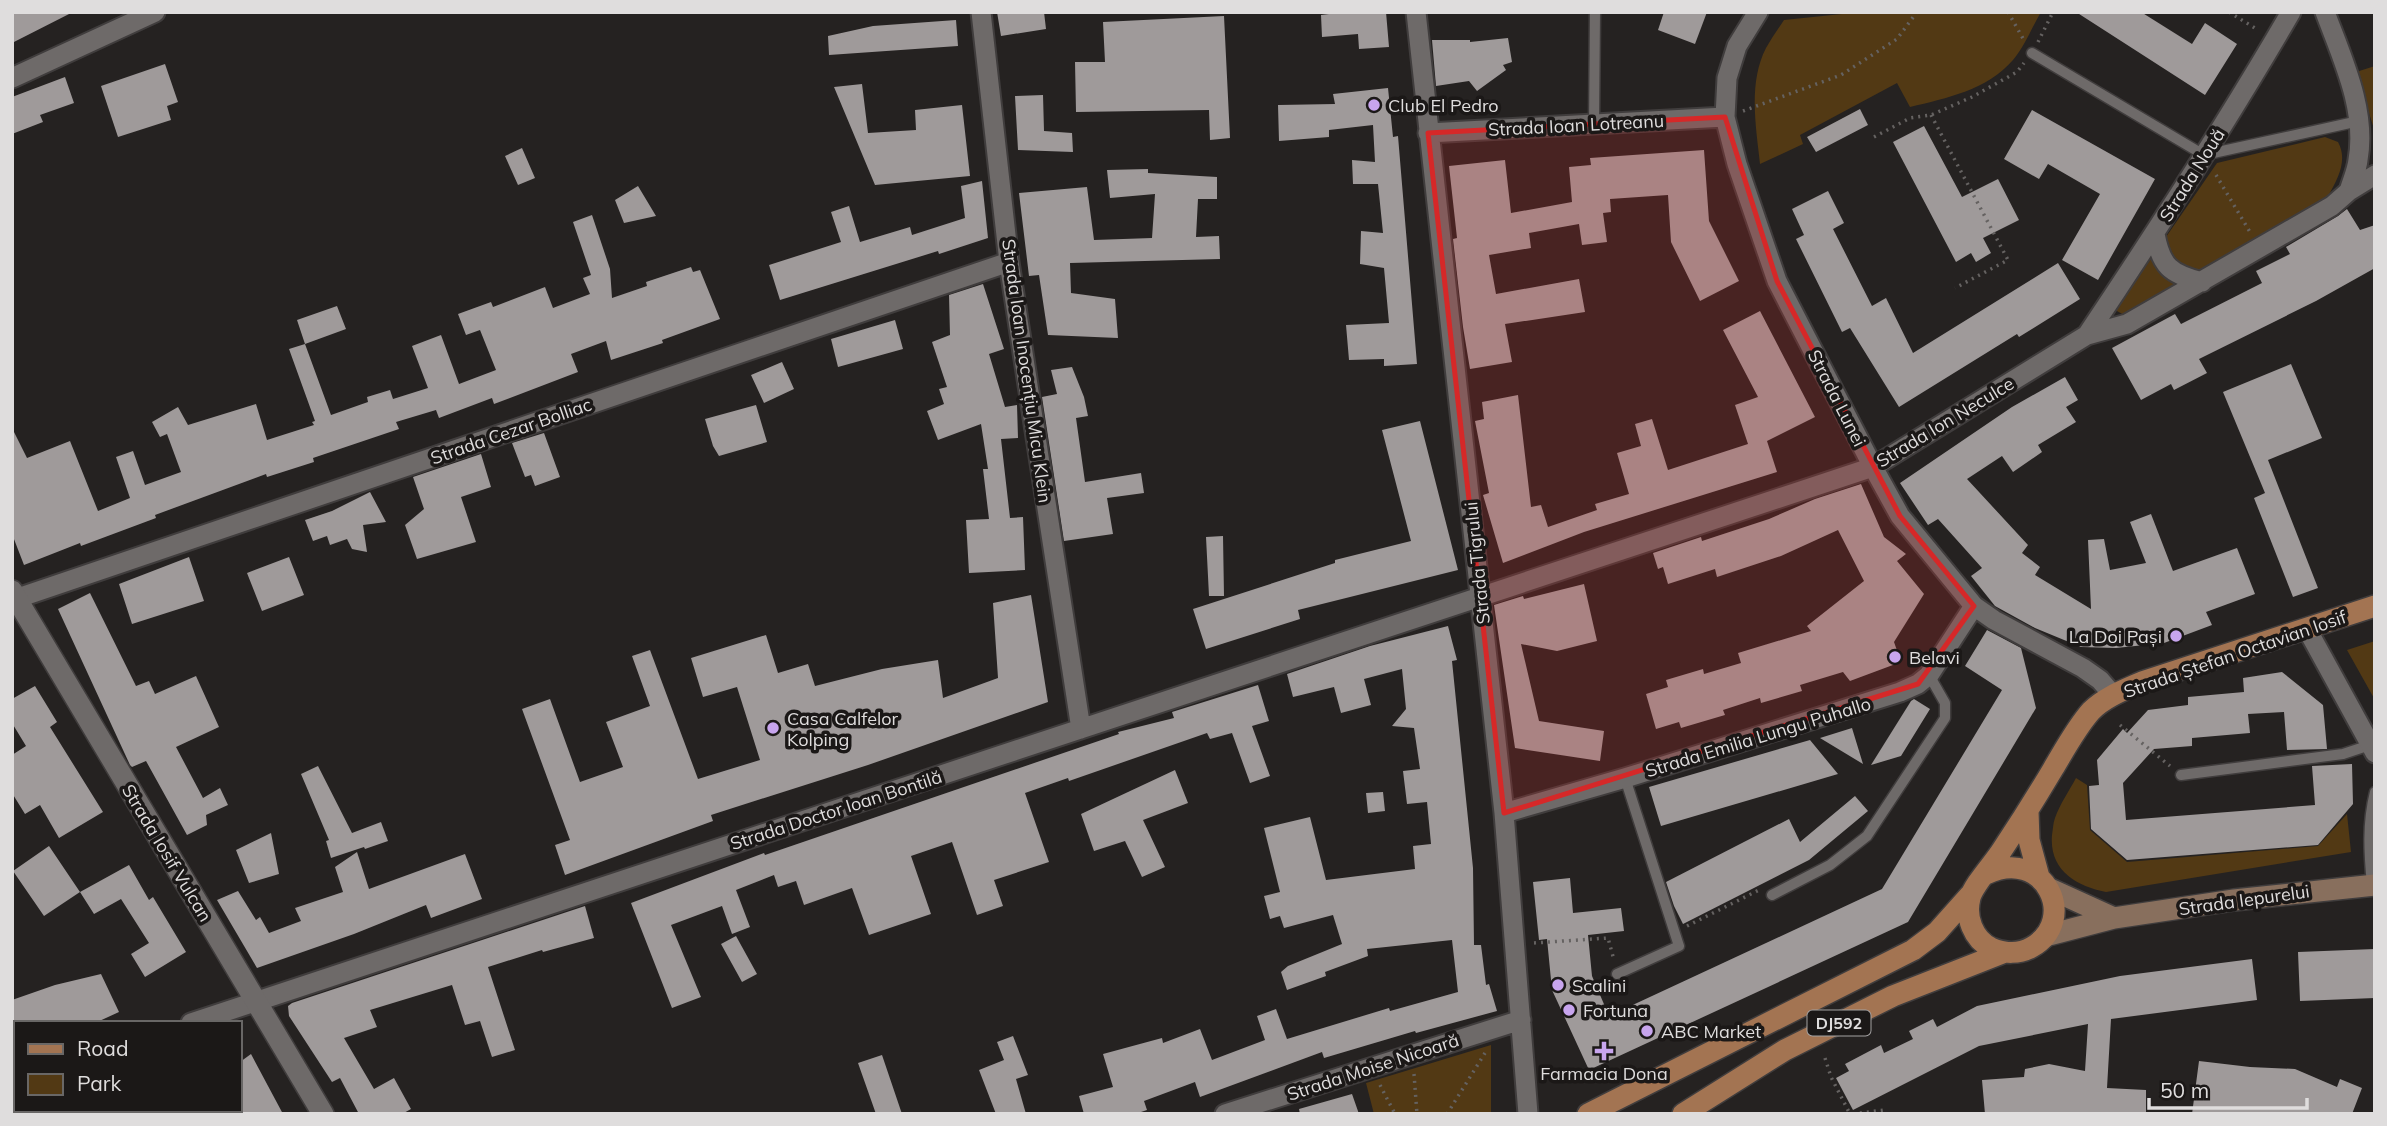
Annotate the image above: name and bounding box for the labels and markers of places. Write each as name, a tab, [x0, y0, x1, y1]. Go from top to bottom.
place label: Club El Pedro	[1388, 94, 1499, 117]
marker: Club El Pedro	[1366, 97, 1382, 113]
place label: La Doi Pași	[2069, 625, 2162, 648]
marker: La Doi Pași	[2168, 628, 2184, 644]
place label: Belavi	[1909, 646, 1960, 669]
marker: Belavi	[1887, 649, 1903, 665]
place label: Casa Calfelor Kolping	[787, 707, 899, 751]
marker: Casa Calfelor Kolping	[765, 720, 781, 736]
place label: Scalini	[1572, 974, 1626, 997]
marker: Scalini	[1550, 977, 1566, 993]
place label: Fortuna	[1583, 999, 1648, 1022]
marker: Fortuna	[1561, 1002, 1577, 1018]
place label: ABC Market	[1661, 1020, 1761, 1043]
marker: ABC Market	[1639, 1023, 1655, 1039]
marker: Farmacia Dona	[1596, 1043, 1612, 1059]
place label: Farmacia Dona	[1540, 1062, 1668, 1085]

